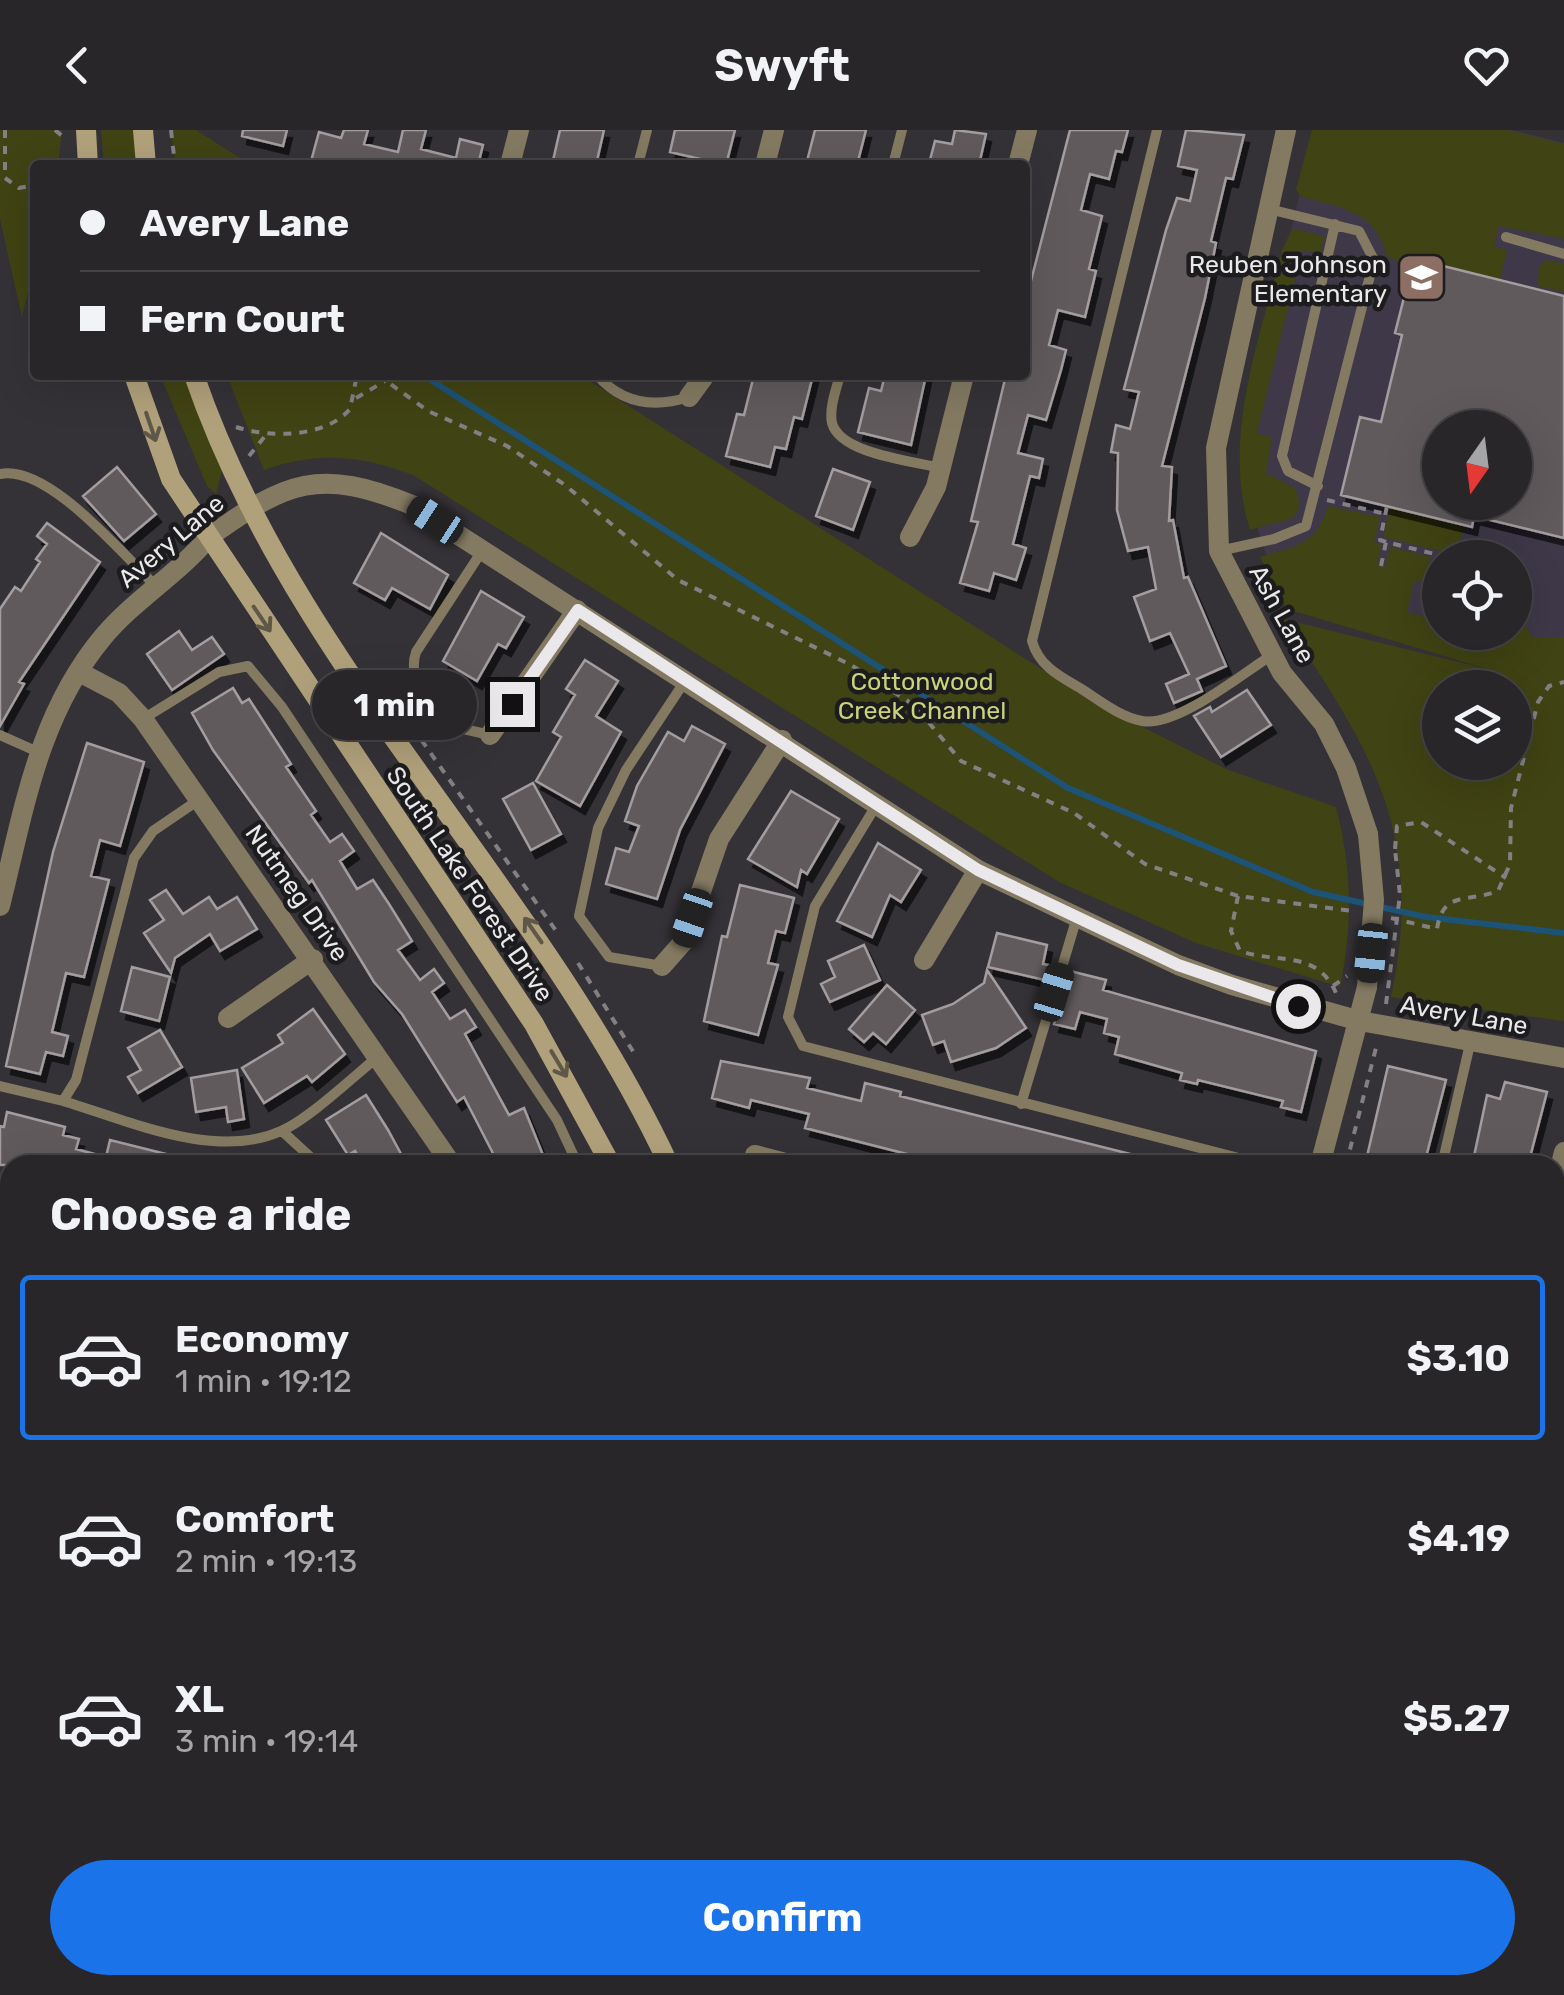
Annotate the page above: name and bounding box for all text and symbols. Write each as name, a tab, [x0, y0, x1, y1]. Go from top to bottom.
icon: back	[50, 38, 105, 93]
icon: heart	[1459, 38, 1514, 93]
text: Swyft	[714, 39, 850, 92]
text: Avery Lane	[140, 200, 349, 246]
place label: Reuben Johnson Elementary	[1189, 250, 1387, 308]
school or university icon: Reuben Johnson Elementary	[1396, 252, 1448, 304]
text: Fern Court	[140, 296, 345, 342]
north arrow	[1422, 410, 1532, 520]
map controls	[1422, 410, 1532, 780]
one-way arrow	[144, 411, 162, 443]
street label: Avery Lane	[112, 488, 230, 594]
car	[402, 491, 468, 549]
button: locate	[1422, 540, 1532, 650]
street label: Ash Lane	[1243, 560, 1321, 668]
one-way arrow	[251, 604, 272, 632]
park label: Cottonwood Creek Channel	[838, 667, 1006, 725]
callout: 1 min	[312, 669, 477, 739]
button: layers	[1422, 670, 1532, 780]
route end	[490, 682, 535, 727]
text: 1 min	[354, 686, 435, 724]
street label: South Lake Forest Drive	[381, 761, 559, 1007]
street label: Nutmeg Drive	[239, 819, 355, 967]
car	[668, 885, 716, 951]
one-way arrow	[523, 916, 544, 944]
car	[1353, 922, 1389, 984]
car	[1031, 959, 1077, 1025]
route start	[1276, 984, 1321, 1029]
street label: Avery Lane	[1398, 990, 1530, 1040]
one-way arrow	[549, 1049, 569, 1078]
text: Choose a ride	[50, 1188, 352, 1241]
icon: car	[55, 1313, 145, 1403]
text: Economy	[175, 1316, 349, 1362]
text: $3.10	[1407, 1335, 1510, 1381]
text: 1 min · 19:12	[175, 1362, 352, 1400]
icon: car	[55, 1493, 145, 1583]
text: Comfort	[175, 1496, 334, 1542]
text: $4.19	[1407, 1515, 1510, 1561]
text: 2 min · 19:13	[175, 1542, 357, 1580]
icon: car	[55, 1673, 145, 1763]
text: XL	[175, 1676, 224, 1722]
text: $5.27	[1403, 1695, 1510, 1741]
text: 3 min · 19:14	[175, 1722, 358, 1760]
button: Confirm	[50, 1860, 1515, 1975]

